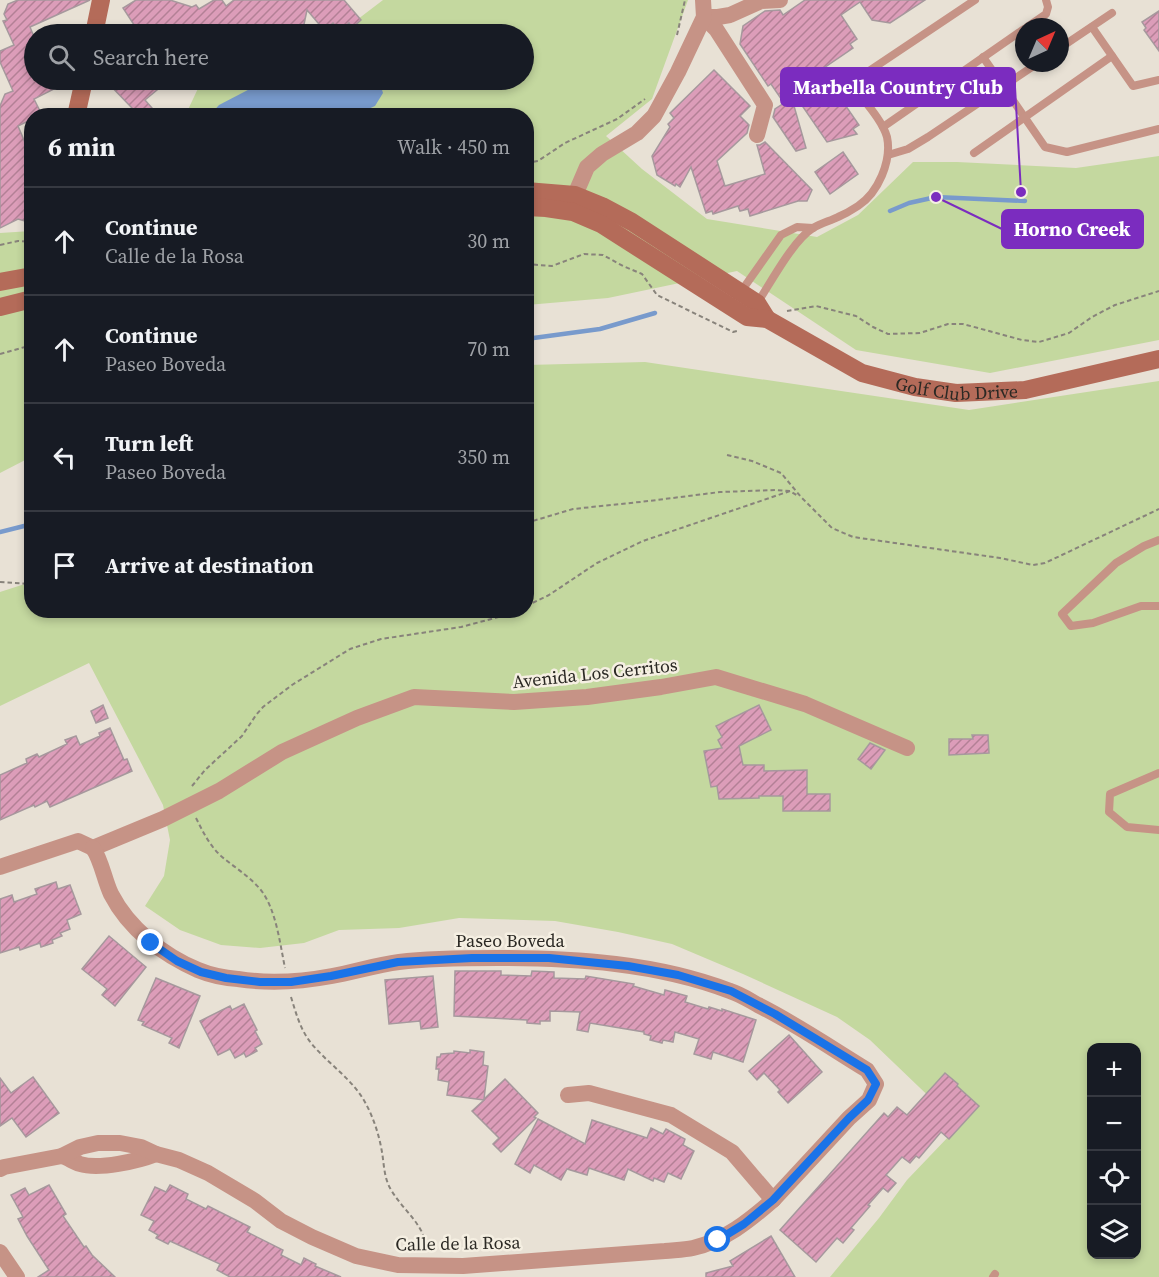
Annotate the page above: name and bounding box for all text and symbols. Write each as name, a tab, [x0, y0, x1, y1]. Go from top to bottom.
north arrow	[1015, 18, 1069, 72]
search box	[24, 24, 534, 90]
icon: search	[45, 41, 78, 74]
text: Search here	[93, 42, 209, 72]
callout: Marbella Country Club	[781, 68, 1015, 106]
text: Marbella Country Club	[793, 73, 1003, 101]
text: 6 min	[48, 129, 115, 165]
text: Walk · 450 m	[397, 133, 510, 161]
callout: Horno Creek	[1002, 210, 1143, 248]
text: Continue	[105, 212, 198, 242]
text: Horno Creek	[1013, 215, 1131, 243]
icon: ahead	[48, 225, 81, 258]
text: 30 m	[467, 227, 510, 255]
text: Calle de la Rosa	[105, 242, 244, 270]
text: Continue	[105, 320, 198, 350]
icon: ahead	[48, 333, 81, 366]
text: 70 m	[467, 335, 510, 363]
text: Paseo Boveda	[105, 350, 226, 378]
street label: Golf Club Drive	[893, 370, 1018, 406]
text: Turn left	[105, 428, 193, 458]
icon: left	[48, 441, 81, 474]
text: 350 m	[457, 443, 510, 471]
text: Paseo Boveda	[105, 458, 226, 486]
icon: arrive	[48, 549, 81, 582]
text: Arrive at destination	[105, 550, 314, 580]
street label: Avenida Los Cerritos	[511, 652, 679, 694]
street label: Paseo Boveda	[455, 928, 565, 953]
route end	[137, 929, 163, 955]
map controls	[1087, 1043, 1141, 1259]
button: +	[1087, 1043, 1141, 1097]
button: −	[1087, 1097, 1141, 1151]
button: locate	[1087, 1151, 1141, 1205]
button: layers	[1087, 1205, 1141, 1259]
route start	[704, 1226, 730, 1252]
street label: Calle de la Rosa	[395, 1229, 522, 1257]

